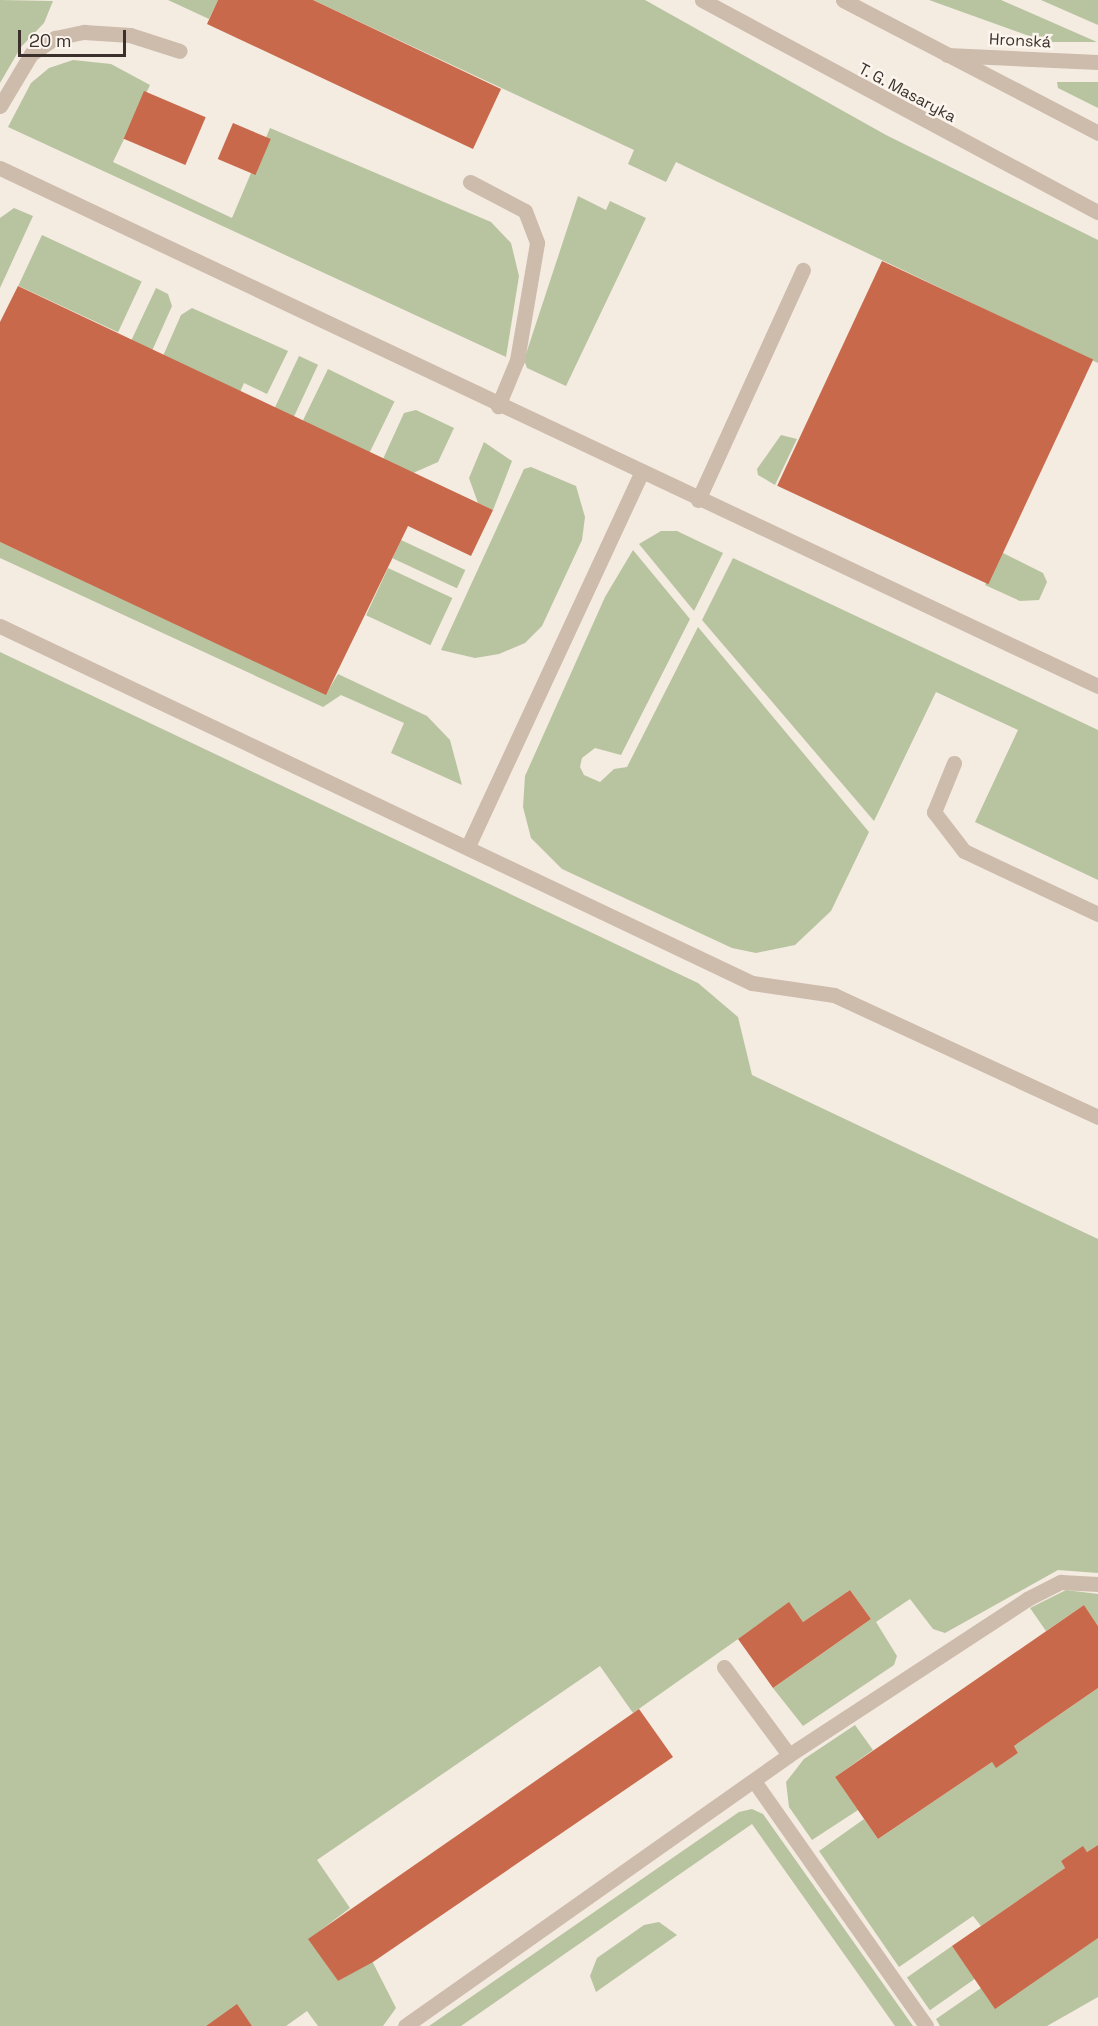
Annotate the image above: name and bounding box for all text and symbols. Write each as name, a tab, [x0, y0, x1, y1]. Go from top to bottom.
scale bar	[21, 18, 129, 56]
text: 20 m	[29, 29, 72, 52]
street label: Hronská	[989, 30, 1051, 52]
street label: T. G. Masaryka	[854, 59, 960, 127]

